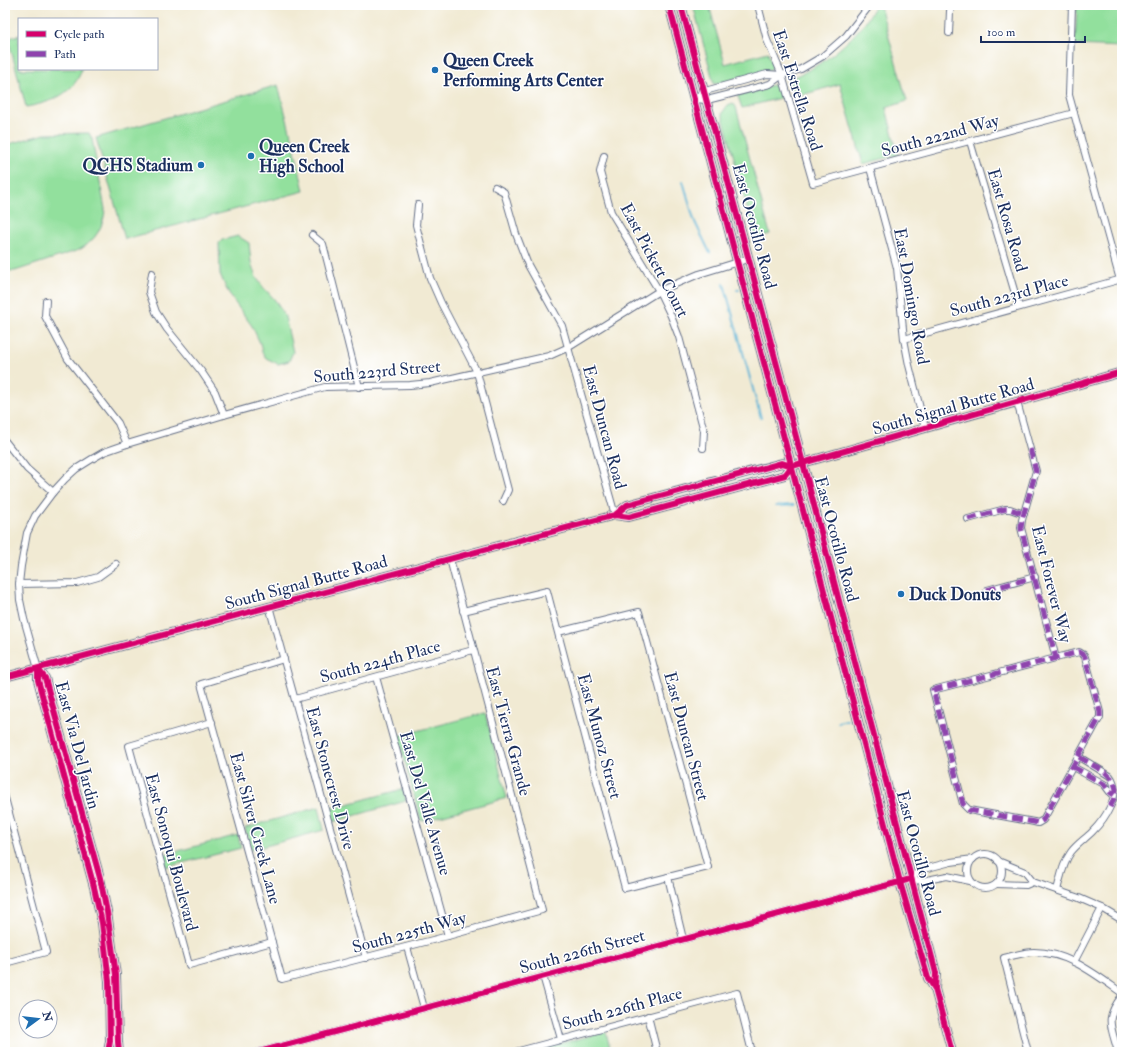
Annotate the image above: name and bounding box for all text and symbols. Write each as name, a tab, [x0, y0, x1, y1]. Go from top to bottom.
legend	[18, 18, 158, 70]
scale bar	[981, 18, 1085, 44]
text: 100 m	[987, 25, 1016, 40]
text: Cycle path	[54, 27, 105, 42]
street label: East Estrella Road	[768, 27, 827, 154]
text: Path	[54, 47, 77, 62]
place label: Queen Creek Performing Arts Center	[443, 50, 604, 92]
marker: Queen Creek Performing Arts Center	[430, 65, 440, 75]
street label: South 222nd Way	[879, 110, 1002, 162]
place label: Queen Creek High School	[259, 136, 350, 178]
marker: Queen Creek High School	[246, 151, 256, 161]
place label: QCHS Stadium	[82, 155, 194, 176]
marker: QCHS Stadium	[196, 160, 206, 170]
street label: East Ocotillo Road	[728, 161, 782, 292]
street label: East Rosa Road	[983, 166, 1032, 275]
street label: East Pickett Court	[616, 200, 694, 321]
street label: East Domingo Road	[889, 226, 934, 367]
street label: South 223rd Place	[948, 270, 1071, 321]
street label: South 223rd Street	[313, 355, 442, 388]
street label: East Duncan Road	[578, 363, 631, 492]
street label: South Signal Butte Road	[870, 373, 1037, 440]
street label: East Ocotillo Road	[810, 474, 864, 605]
street label: East Forever Way	[1026, 523, 1076, 646]
street label: South Signal Butte Road	[223, 551, 390, 614]
place label: Duck Donuts	[909, 584, 1001, 605]
marker: Duck Donuts	[896, 589, 906, 599]
street label: South 224th Place	[318, 635, 443, 688]
street label: East Tierra Grande	[481, 664, 536, 798]
street label: East Duncan Street	[659, 669, 714, 803]
street label: East Munoz Street	[573, 671, 626, 802]
street label: East Via Del Jardin	[49, 679, 105, 812]
street label: East Stonecrest Drive	[301, 704, 360, 852]
street label: East Del Valle Avenue	[395, 729, 456, 878]
street label: East Silver Creek Lane	[225, 750, 286, 906]
street label: East Sonoqui Boulevard	[140, 771, 203, 934]
street label: East Ocotillo Road	[892, 788, 946, 919]
street label: South 225th Way	[350, 907, 469, 959]
street label: South 226th Street	[517, 925, 648, 978]
street label: South 226th Place	[560, 982, 684, 1035]
north arrow	[18, 999, 58, 1039]
text: N	[39, 1009, 55, 1024]

